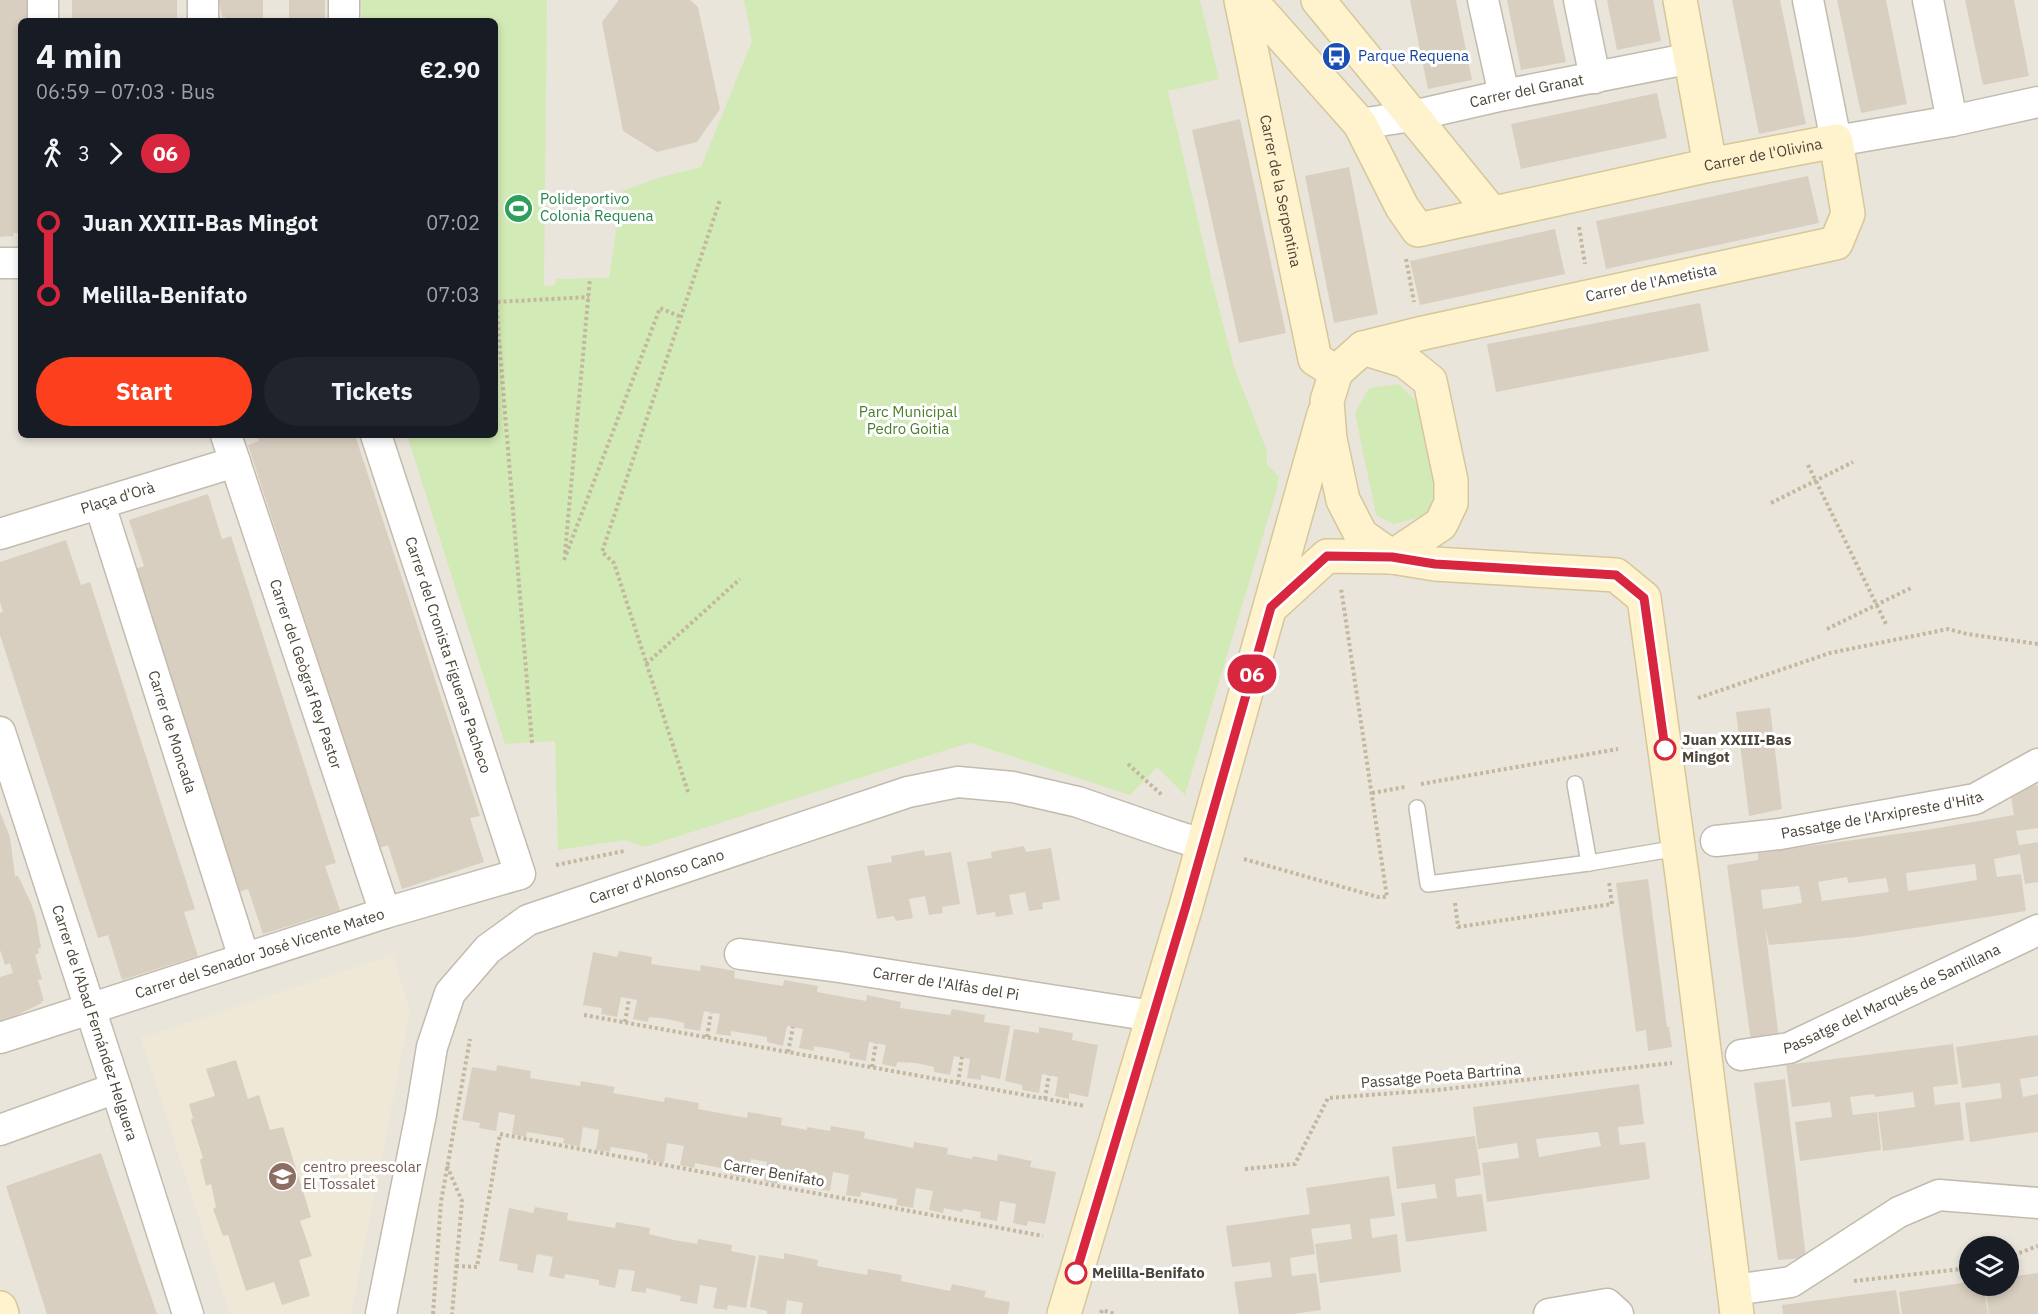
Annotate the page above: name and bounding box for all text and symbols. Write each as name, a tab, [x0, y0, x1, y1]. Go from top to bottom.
text: 4 min	[36, 34, 122, 77]
bus stop icon: Parque Requena	[1321, 40, 1353, 72]
place label: Parque Requena	[1358, 46, 1469, 65]
text: €2.90	[420, 55, 480, 84]
street label: Carrer del Granat	[1468, 70, 1585, 112]
text: 06:59 – 07:03 · Bus	[36, 78, 215, 105]
street label: Carrer de la Serpentina	[1256, 113, 1306, 269]
street label: Carrer de l'Olivina	[1702, 134, 1824, 175]
icon: walk	[36, 137, 69, 170]
icon: forward	[99, 137, 132, 170]
text: 06	[153, 139, 178, 167]
text: 3	[78, 140, 90, 167]
place label: Polideportivo Colonia Requena	[540, 189, 654, 225]
sports icon: Polideportivo Colonia Requena	[503, 192, 535, 224]
text: Juan XXIII-Bas Mingot	[82, 208, 318, 237]
text: 07:02	[426, 209, 480, 236]
street label: Carrer de l'Ametista	[1584, 259, 1718, 306]
text: Melilla-Benifato	[82, 280, 247, 309]
text: 07:03	[426, 281, 480, 308]
button: Start	[36, 357, 252, 426]
button: Tickets	[264, 357, 480, 426]
park label: Parc Municipal Pedro Goitia	[859, 402, 957, 438]
street label: Plaça d'Orà	[78, 477, 157, 518]
street label: Carrer del Cronista Figueras Pacheco	[401, 534, 496, 776]
street label: Carrer del Geògraf Rey Pastor	[266, 577, 347, 772]
line badge: 06	[1225, 654, 1279, 694]
text: 06	[1239, 660, 1265, 688]
street label: Carrer de Moncada	[144, 668, 201, 795]
place label: Juan XXIII-Bas Mingot	[1682, 730, 1792, 766]
marker: Juan XXIII-Bas Mingot	[1654, 738, 1676, 760]
street label: Passatge de l'Arxipreste d'Hita	[1779, 786, 1986, 843]
street label: Carrer d'Alonso Cano	[586, 845, 726, 908]
street label: Carrer de l'Abad Fernández Helguera	[48, 902, 142, 1143]
street label: Carrer del Senador José Vicente Mateo	[132, 904, 387, 1003]
street label: Passatge del Marqués de Santillana	[1782, 939, 2003, 1058]
street label: Carrer de l'Alfàs del Pi	[871, 962, 1021, 1004]
street label: Passatge Poeta Bartrina	[1360, 1059, 1522, 1092]
street label: Carrer Benifato	[722, 1154, 826, 1191]
place label: centro preescolar El Tossalet	[303, 1157, 422, 1193]
school or university icon: centro preescolar El Tossalet	[266, 1160, 298, 1192]
map controls	[1959, 1236, 2019, 1296]
button: layers	[1959, 1236, 2019, 1296]
marker: Melilla-Benifato	[1065, 1262, 1087, 1284]
place label: Melilla-Benifato	[1092, 1263, 1205, 1282]

